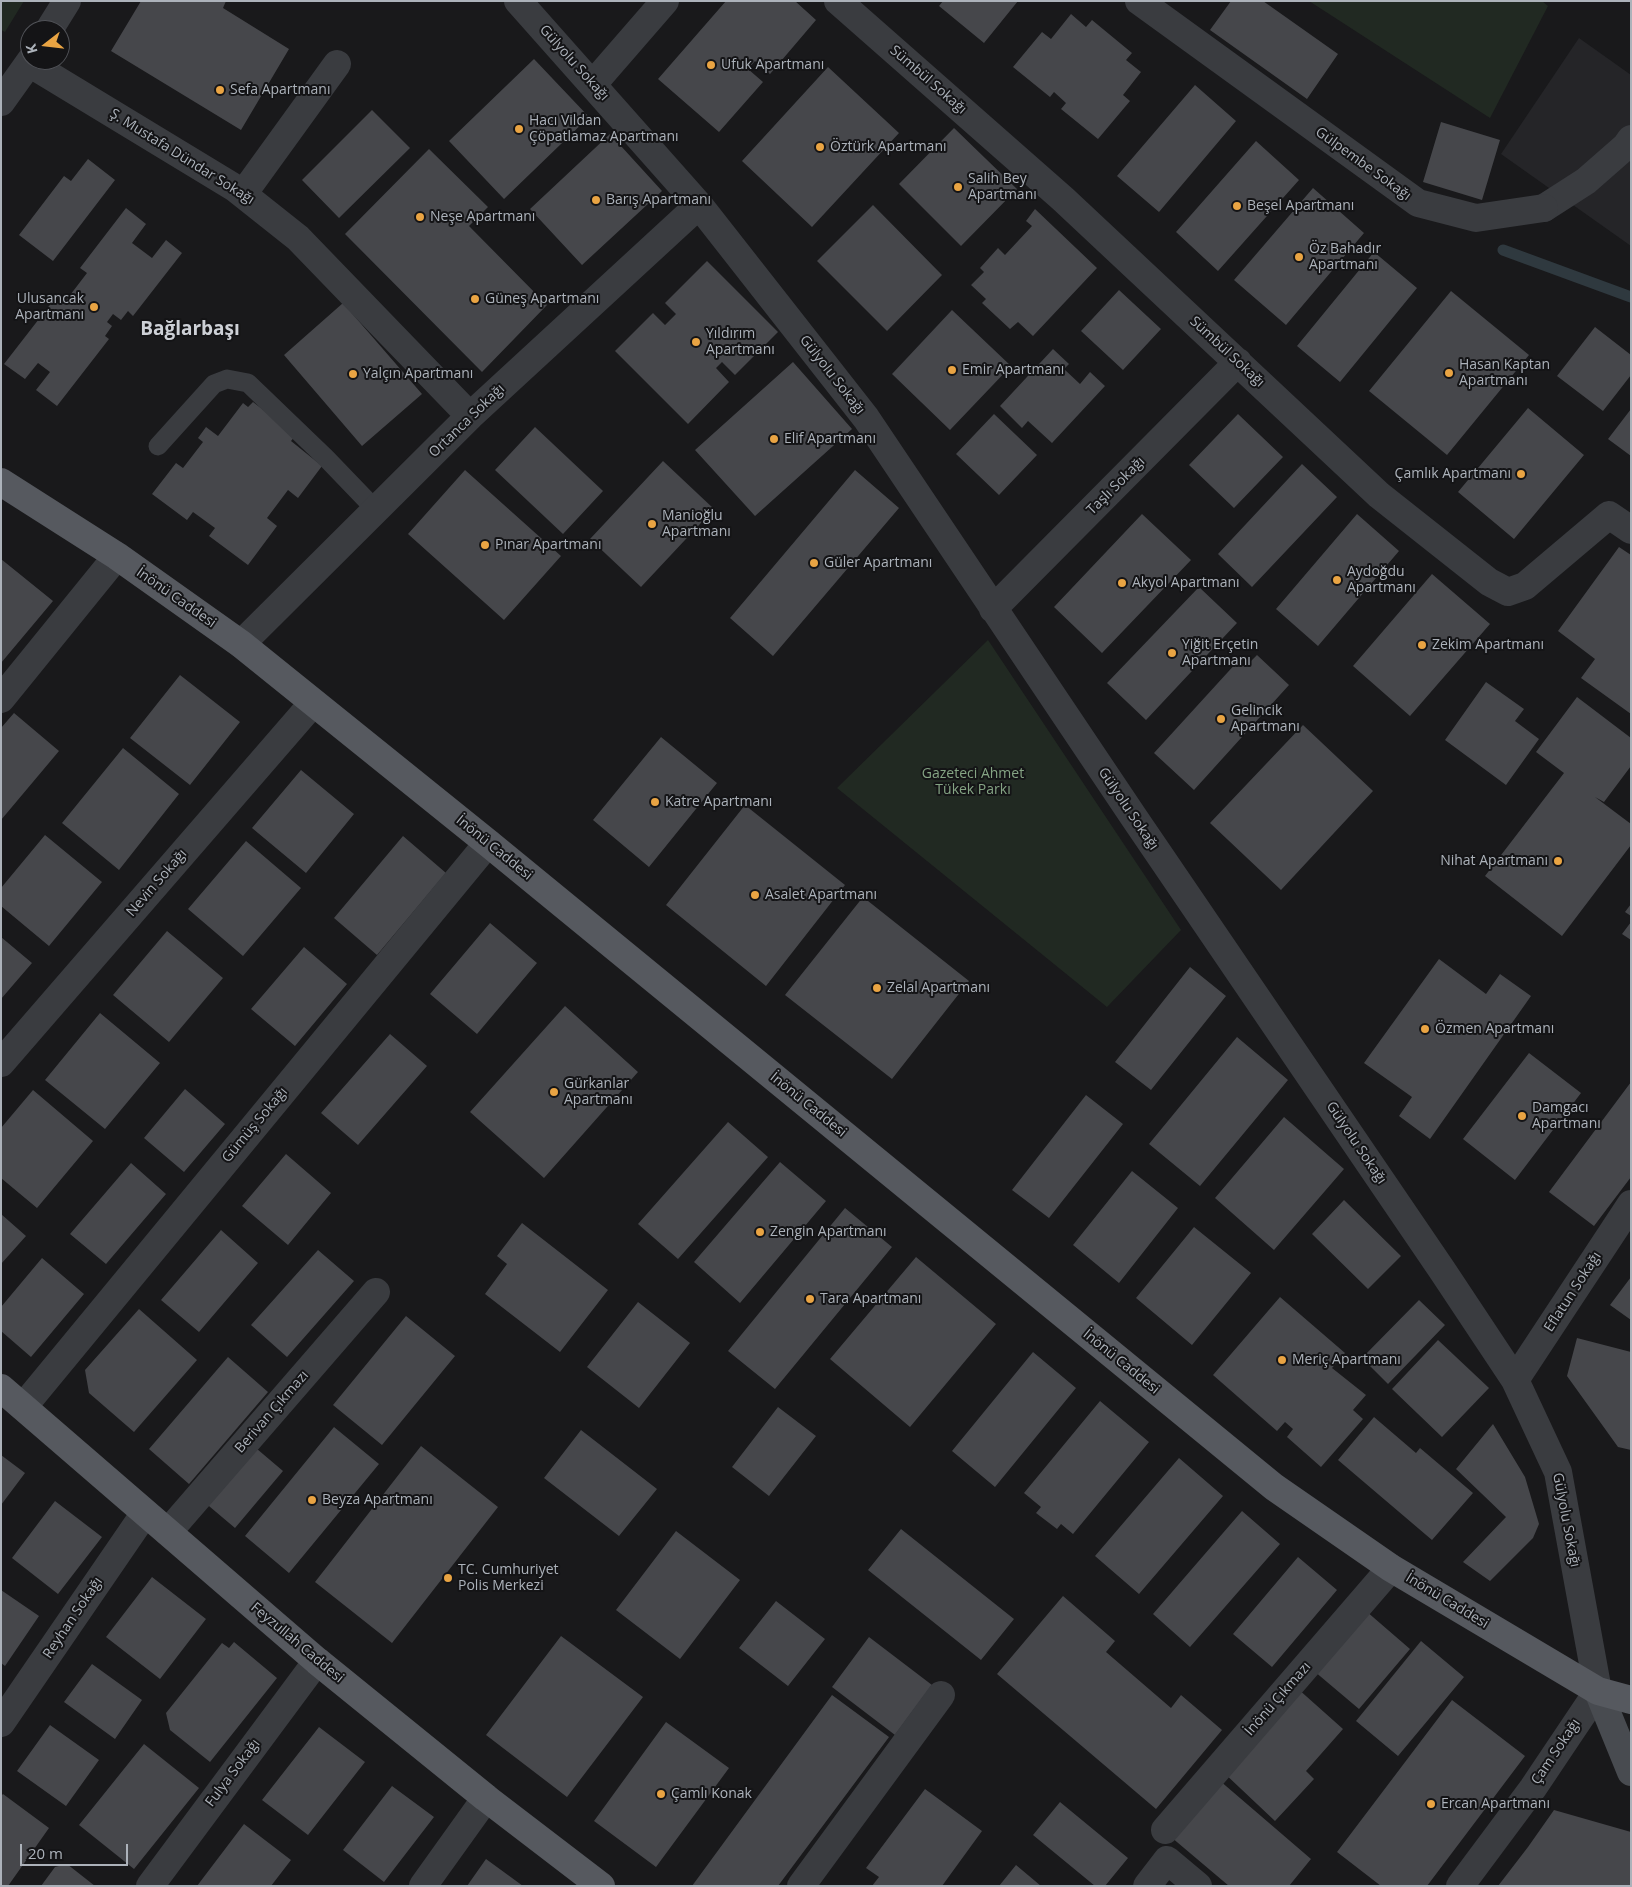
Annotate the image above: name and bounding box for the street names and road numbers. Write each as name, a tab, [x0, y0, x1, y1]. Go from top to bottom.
street label: Gülyolu Sokağı	[536, 22, 612, 104]
street label: Sümbül Sokağı	[886, 42, 970, 118]
street label: Ş. Mustafa Dündar Sokağı	[107, 106, 257, 208]
street label: Gülpembe Sokağı	[1312, 124, 1414, 204]
street label: Sümbül Sokağı	[1186, 313, 1268, 391]
street label: Gülyolu Sokağı	[796, 332, 868, 418]
street label: Ortanca Sokağı	[426, 381, 508, 461]
street label: Taşlı Sokağı	[1083, 453, 1149, 519]
street label: İnönü Caddesi	[133, 564, 219, 632]
street label: Gülyolu Sokağı	[1094, 765, 1162, 853]
street label: İnönü Caddesi	[452, 812, 536, 884]
street label: Nevin Sokağı	[123, 846, 191, 920]
street label: İnönü Caddesi	[766, 1069, 850, 1141]
street label: Gümüş Sokağı	[219, 1084, 291, 1166]
street label: Gülyolu Sokağı	[1322, 1099, 1390, 1187]
street label: Eflatun Sokağı	[1541, 1249, 1605, 1335]
street label: İnönü Caddesi	[1079, 1326, 1163, 1398]
street label: Berivan Çıkmazı	[232, 1367, 312, 1457]
street label: Gülyolu Sokağı	[1549, 1471, 1583, 1569]
street label: İnönü Caddesi	[1403, 1570, 1491, 1632]
street label: Reyhan Sokağı	[40, 1574, 106, 1662]
street label: Feyzullah Caddesi	[247, 1599, 347, 1687]
street label: İnönü Çıkmazı	[1241, 1659, 1315, 1739]
street label: Çam Sokağı	[1528, 1716, 1584, 1788]
street label: Fulya Sokağı	[202, 1736, 264, 1810]

